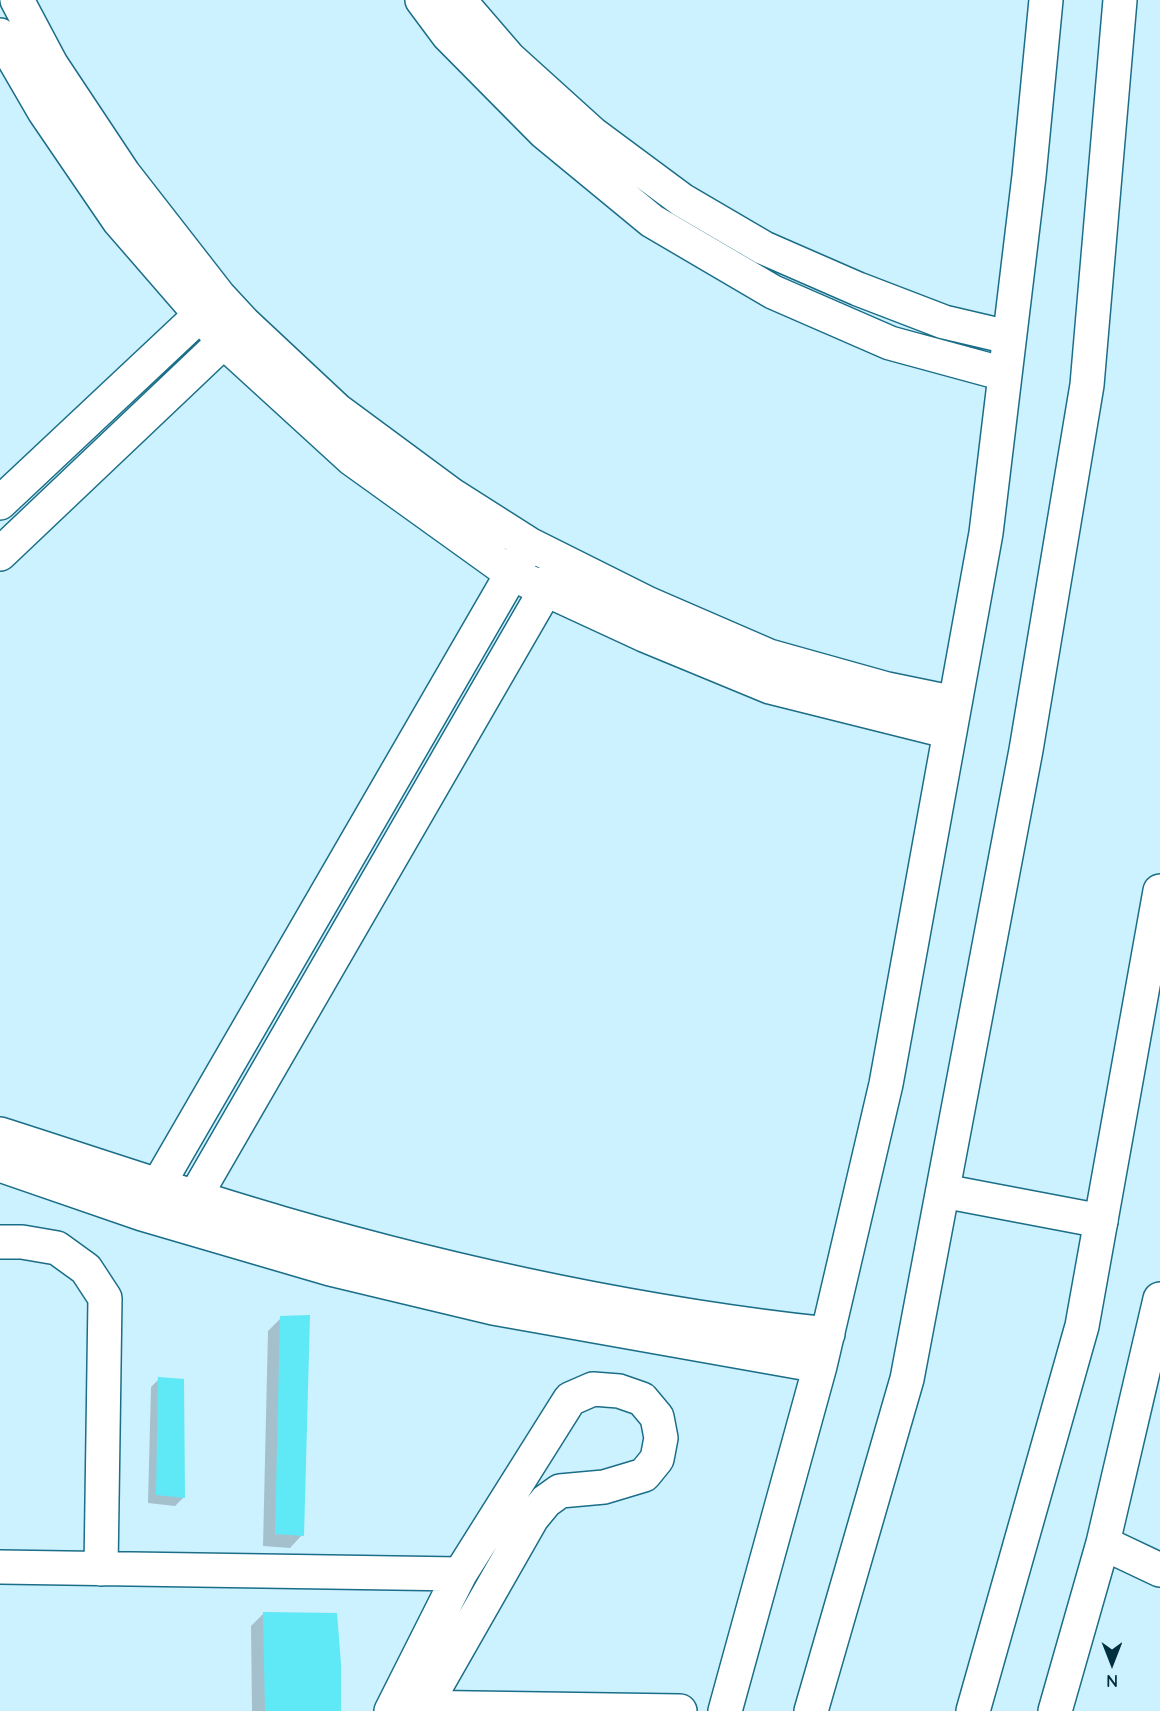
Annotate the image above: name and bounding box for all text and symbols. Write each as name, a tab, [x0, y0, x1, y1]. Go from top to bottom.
north arrow	[1082, 1633, 1142, 1693]
text: N	[1106, 1671, 1118, 1691]

